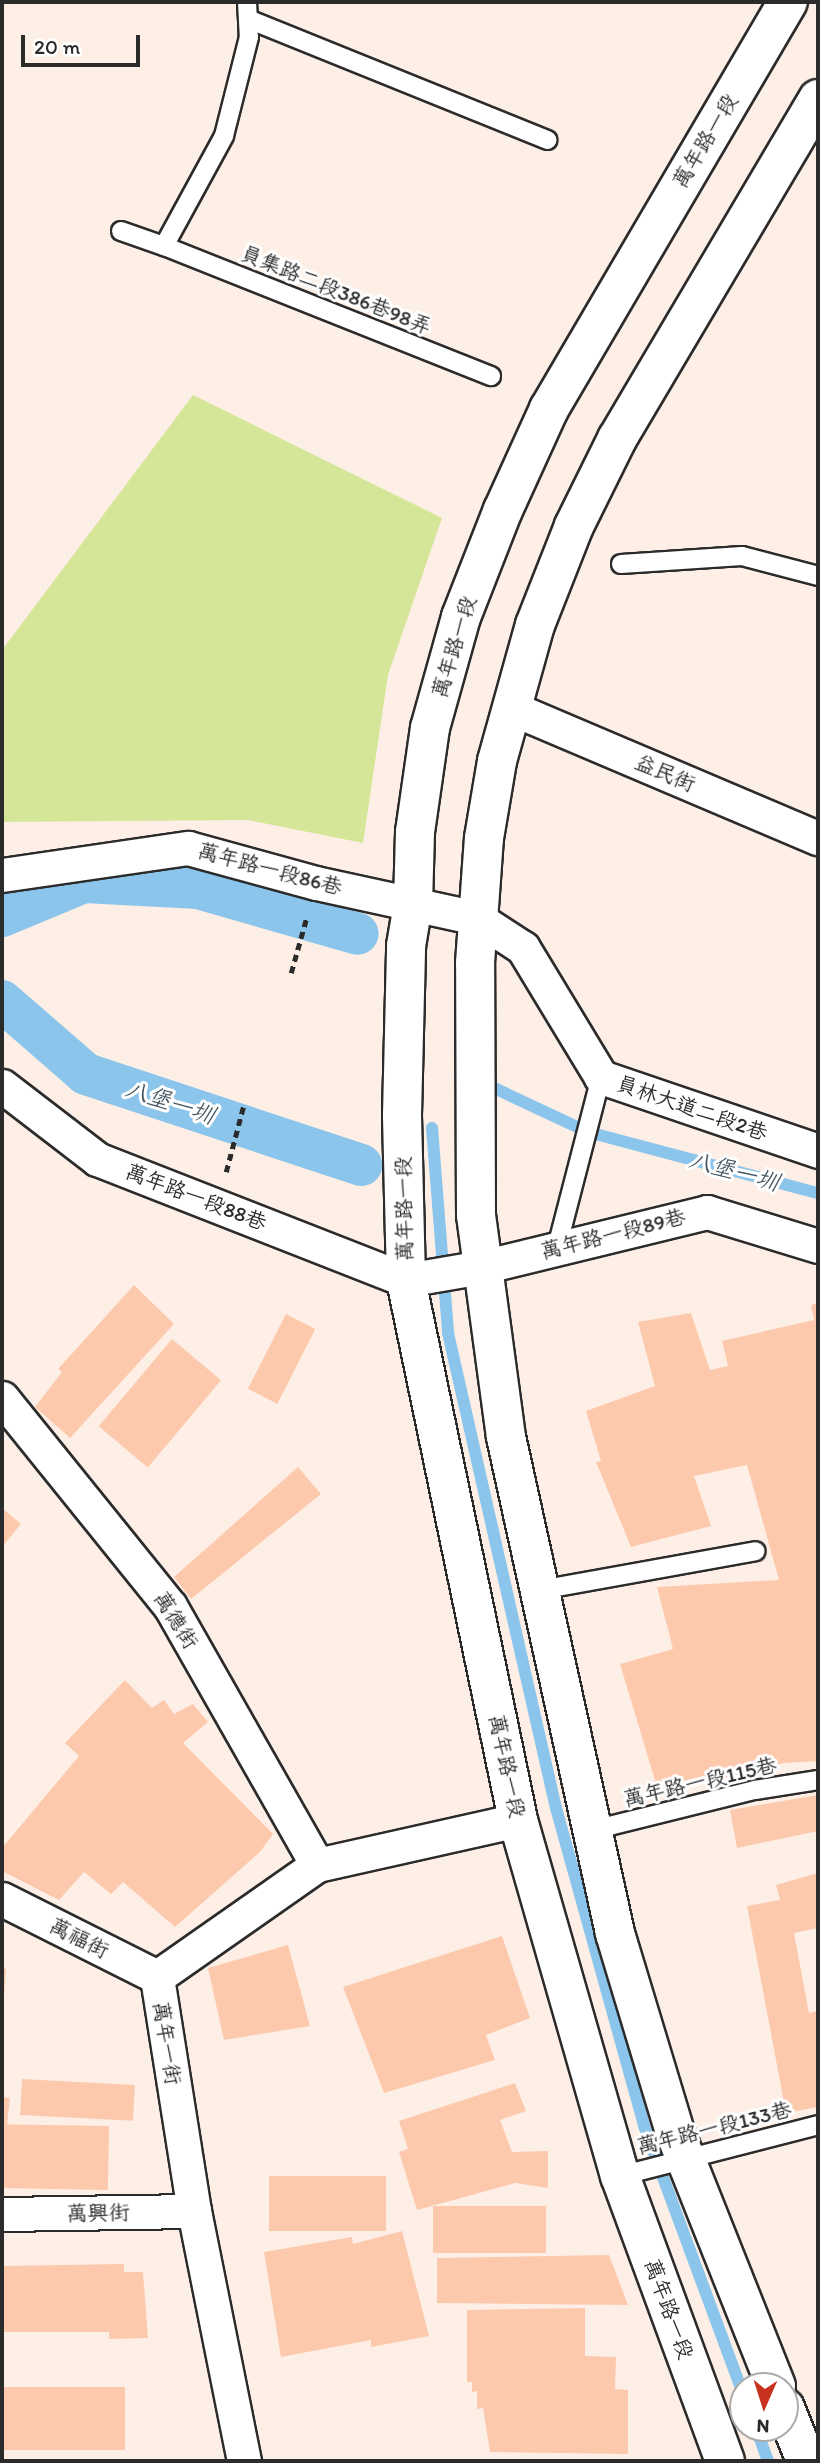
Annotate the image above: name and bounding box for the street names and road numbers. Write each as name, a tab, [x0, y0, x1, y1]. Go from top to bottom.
street label: 萬年路一段	[667, 90, 743, 192]
street label: 員集路二段386巷98弄	[237, 240, 435, 340]
street label: 萬年路一段	[427, 593, 481, 701]
street label: 益民街	[631, 749, 699, 797]
street label: 萬年路一段86巷	[195, 838, 345, 900]
street label: 員林大道二段2巷	[613, 1070, 771, 1146]
street label: 萬年路一段	[390, 1156, 418, 1262]
street label: 萬年路一段88巷	[122, 1159, 270, 1235]
street label: 萬年路一段89巷	[538, 1204, 688, 1264]
street label: 萬德街	[149, 1587, 203, 1653]
street label: 萬年路一段	[484, 1712, 530, 1820]
street label: 萬年路一段115巷	[621, 1752, 779, 1812]
street label: 萬福街	[45, 1912, 113, 1964]
street label: 萬年一街	[148, 2000, 186, 2086]
street label: 萬年路一段133巷	[634, 2097, 794, 2159]
street label: 萬興街	[66, 2200, 130, 2226]
street label: 萬年路一段	[639, 2255, 699, 2363]

